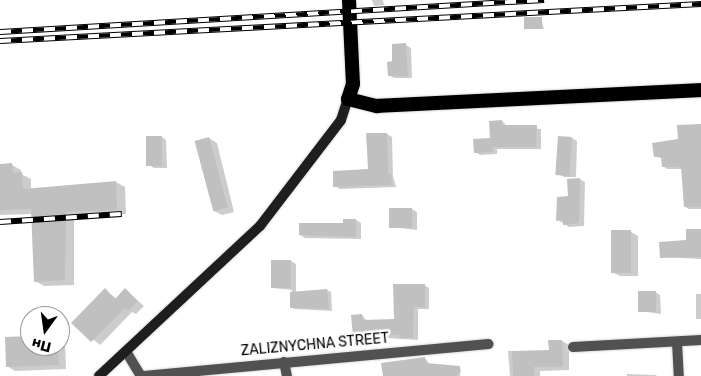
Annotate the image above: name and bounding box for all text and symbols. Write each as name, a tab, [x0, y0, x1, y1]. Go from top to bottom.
north arrow	[20, 306, 70, 356]
street label: ZALIZNYCHNA STREET	[240, 330, 390, 360]
text: Пн	[30, 334, 53, 356]

